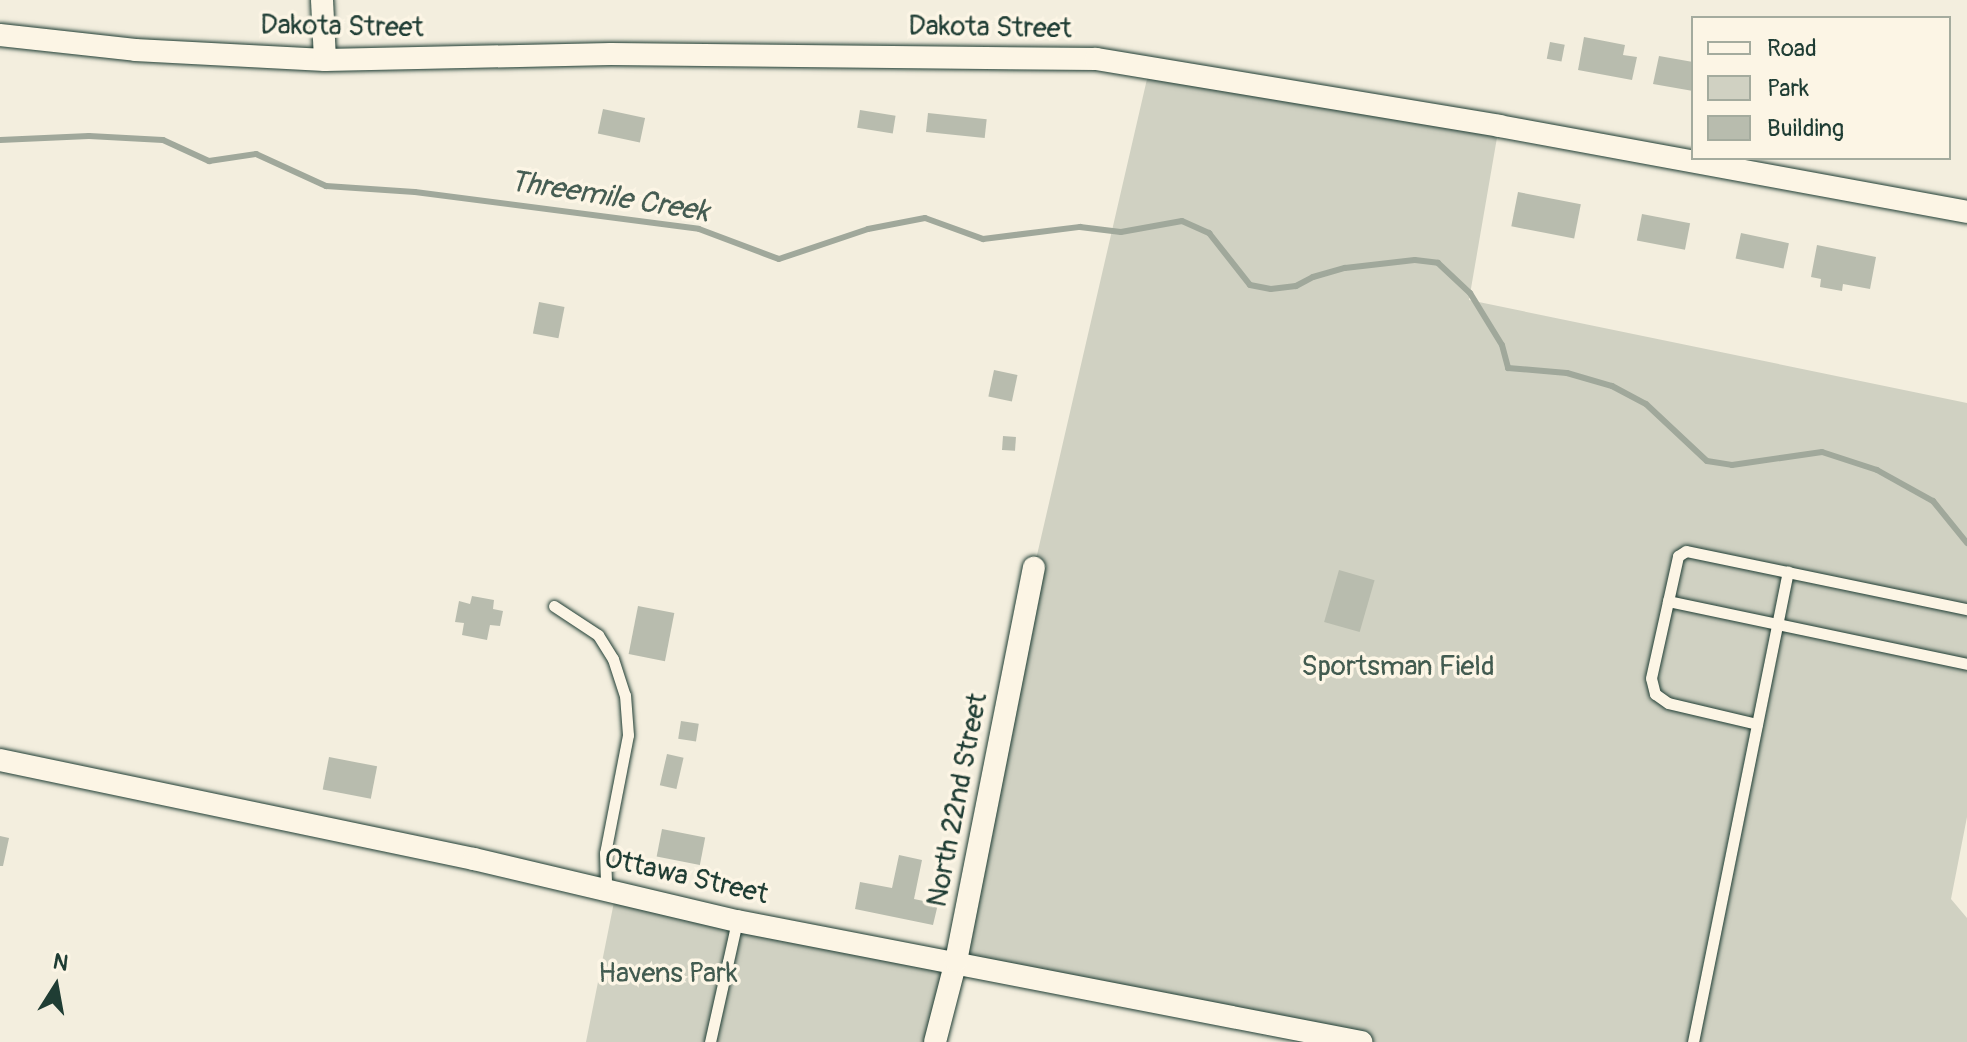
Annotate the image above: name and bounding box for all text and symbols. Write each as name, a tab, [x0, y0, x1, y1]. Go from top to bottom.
street label: Dakota Street	[260, 9, 424, 45]
street label: Dakota Street	[908, 10, 1072, 46]
legend	[1691, 16, 1951, 160]
text: Road	[1767, 34, 1817, 63]
text: Park	[1767, 74, 1809, 103]
text: Building	[1767, 114, 1844, 143]
water label: Threemile Creek	[507, 163, 711, 231]
park label: Sportsman Field	[1301, 650, 1495, 684]
street label: North 22nd Street	[921, 690, 995, 910]
street label: Ottawa Street	[601, 842, 771, 912]
north arrow	[16, 946, 96, 1026]
text: N	[51, 947, 71, 978]
park label: Havens Park	[598, 957, 738, 991]

